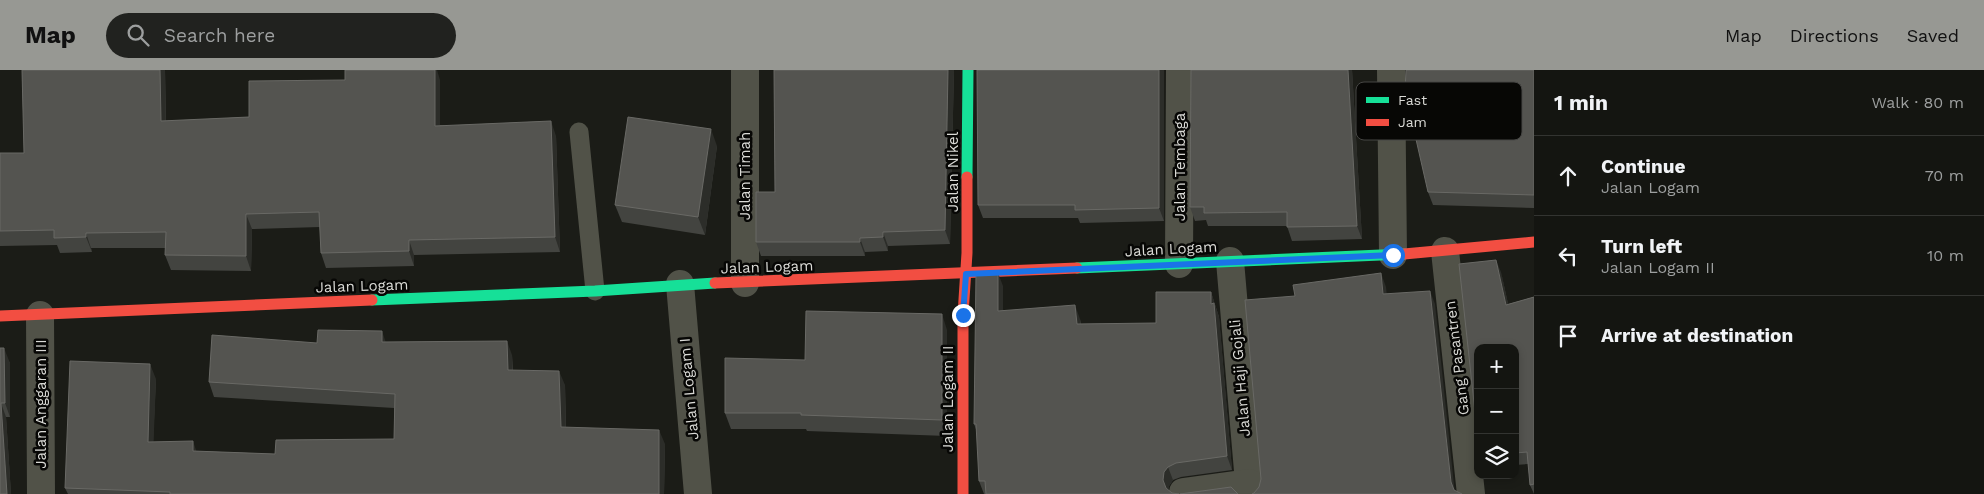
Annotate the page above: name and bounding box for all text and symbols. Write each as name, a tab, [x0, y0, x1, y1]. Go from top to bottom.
search box	[106, 13, 456, 58]
text: Map	[25, 21, 76, 49]
icon: search	[124, 21, 152, 49]
text: Search here	[164, 24, 275, 47]
text: Map	[1725, 25, 1762, 46]
text: Directions	[1790, 25, 1879, 46]
text: Saved	[1907, 25, 1959, 46]
legend	[1356, 82, 1522, 140]
text: 1 min	[1554, 90, 1608, 115]
text: Fast	[1398, 92, 1427, 108]
text: Walk · 80 m	[1872, 93, 1964, 112]
street label: Jalan Tembaga	[1171, 112, 1189, 221]
text: Jam	[1398, 114, 1427, 130]
street label: Jalan Nikel	[944, 131, 962, 212]
street label: Jalan Timah	[736, 132, 754, 220]
text: Continue	[1601, 155, 1685, 178]
icon: ahead	[1554, 162, 1582, 190]
text: 70 m	[1925, 166, 1964, 185]
text: Jalan Logam	[1601, 178, 1700, 197]
text: Turn left	[1601, 235, 1682, 258]
street label: Jalan Logam	[1124, 238, 1218, 260]
icon: left	[1554, 242, 1582, 270]
route start	[1382, 244, 1405, 267]
text: 10 m	[1927, 246, 1964, 265]
street label: Jalan Logam	[720, 256, 814, 278]
text: Jalan Logam II	[1601, 258, 1715, 277]
street label: Jalan Logam	[315, 275, 409, 297]
street label: Gang Pasantren	[1441, 300, 1473, 416]
route end	[952, 304, 975, 327]
street label: Jalan Haji Gojali	[1226, 319, 1254, 437]
icon: arrive	[1554, 322, 1582, 350]
text: Arrive at destination	[1601, 324, 1793, 347]
street label: Jalan Logam I	[676, 337, 702, 441]
street label: Jalan Anggaran III	[32, 339, 50, 469]
map controls	[1474, 344, 1519, 479]
button: +	[1474, 344, 1519, 389]
street label: Jalan Logam II	[939, 346, 957, 452]
button: −	[1474, 389, 1519, 434]
button: layers	[1474, 434, 1519, 479]

